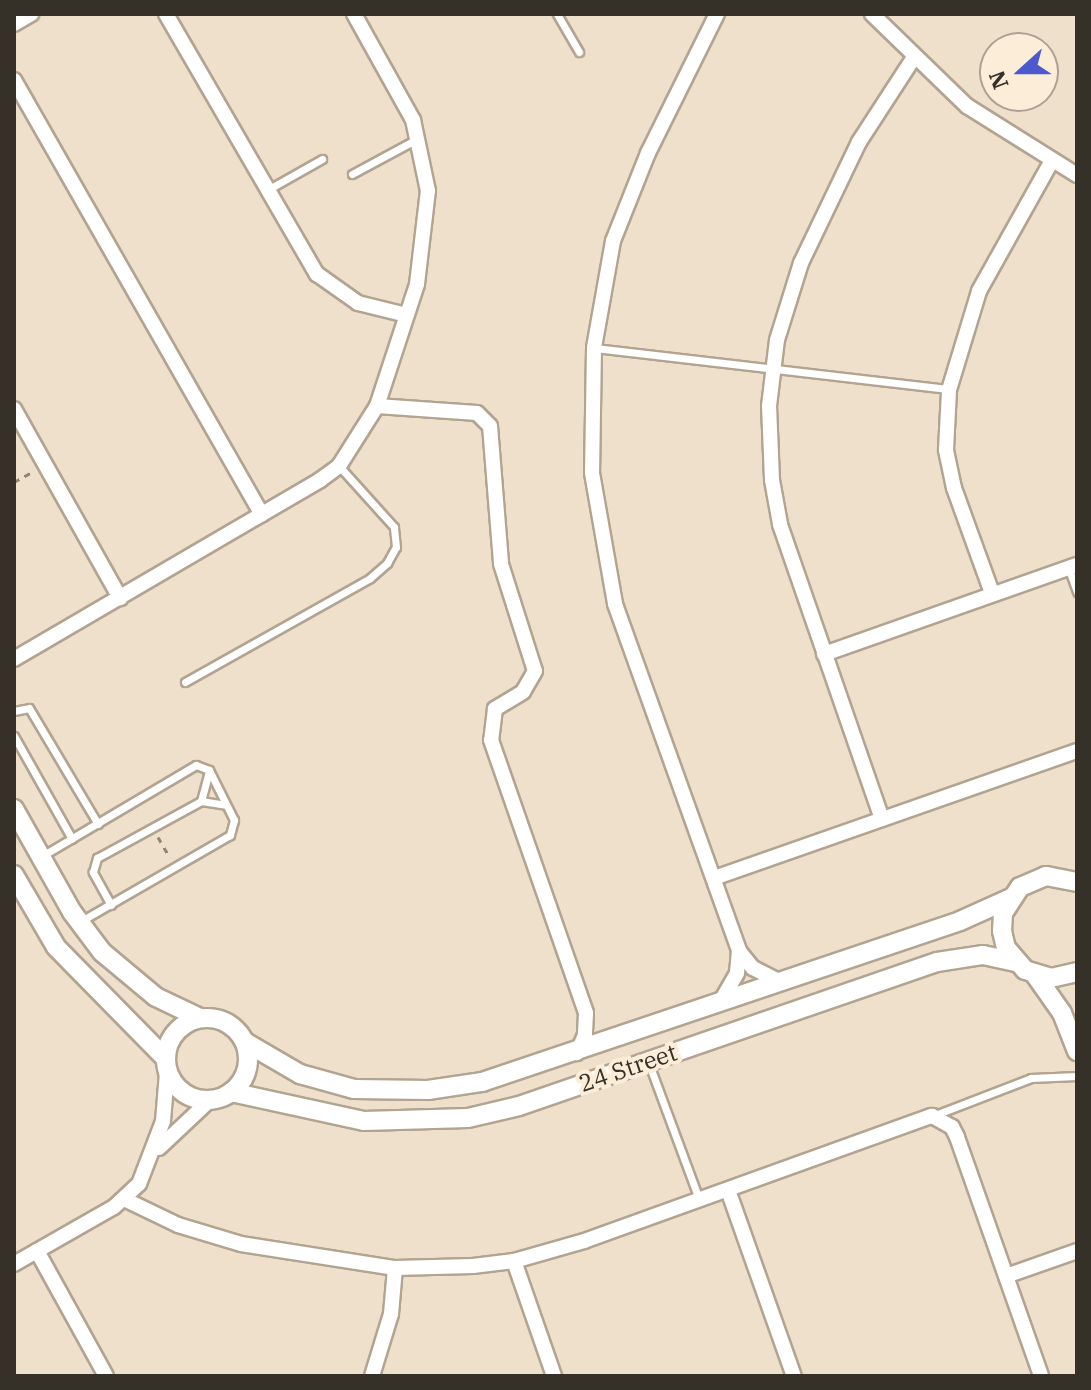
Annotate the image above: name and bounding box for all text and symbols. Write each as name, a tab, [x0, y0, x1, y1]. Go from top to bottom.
north arrow	[979, 32, 1059, 112]
text: N	[981, 67, 1015, 93]
street label: 24 Street	[575, 1038, 681, 1098]

